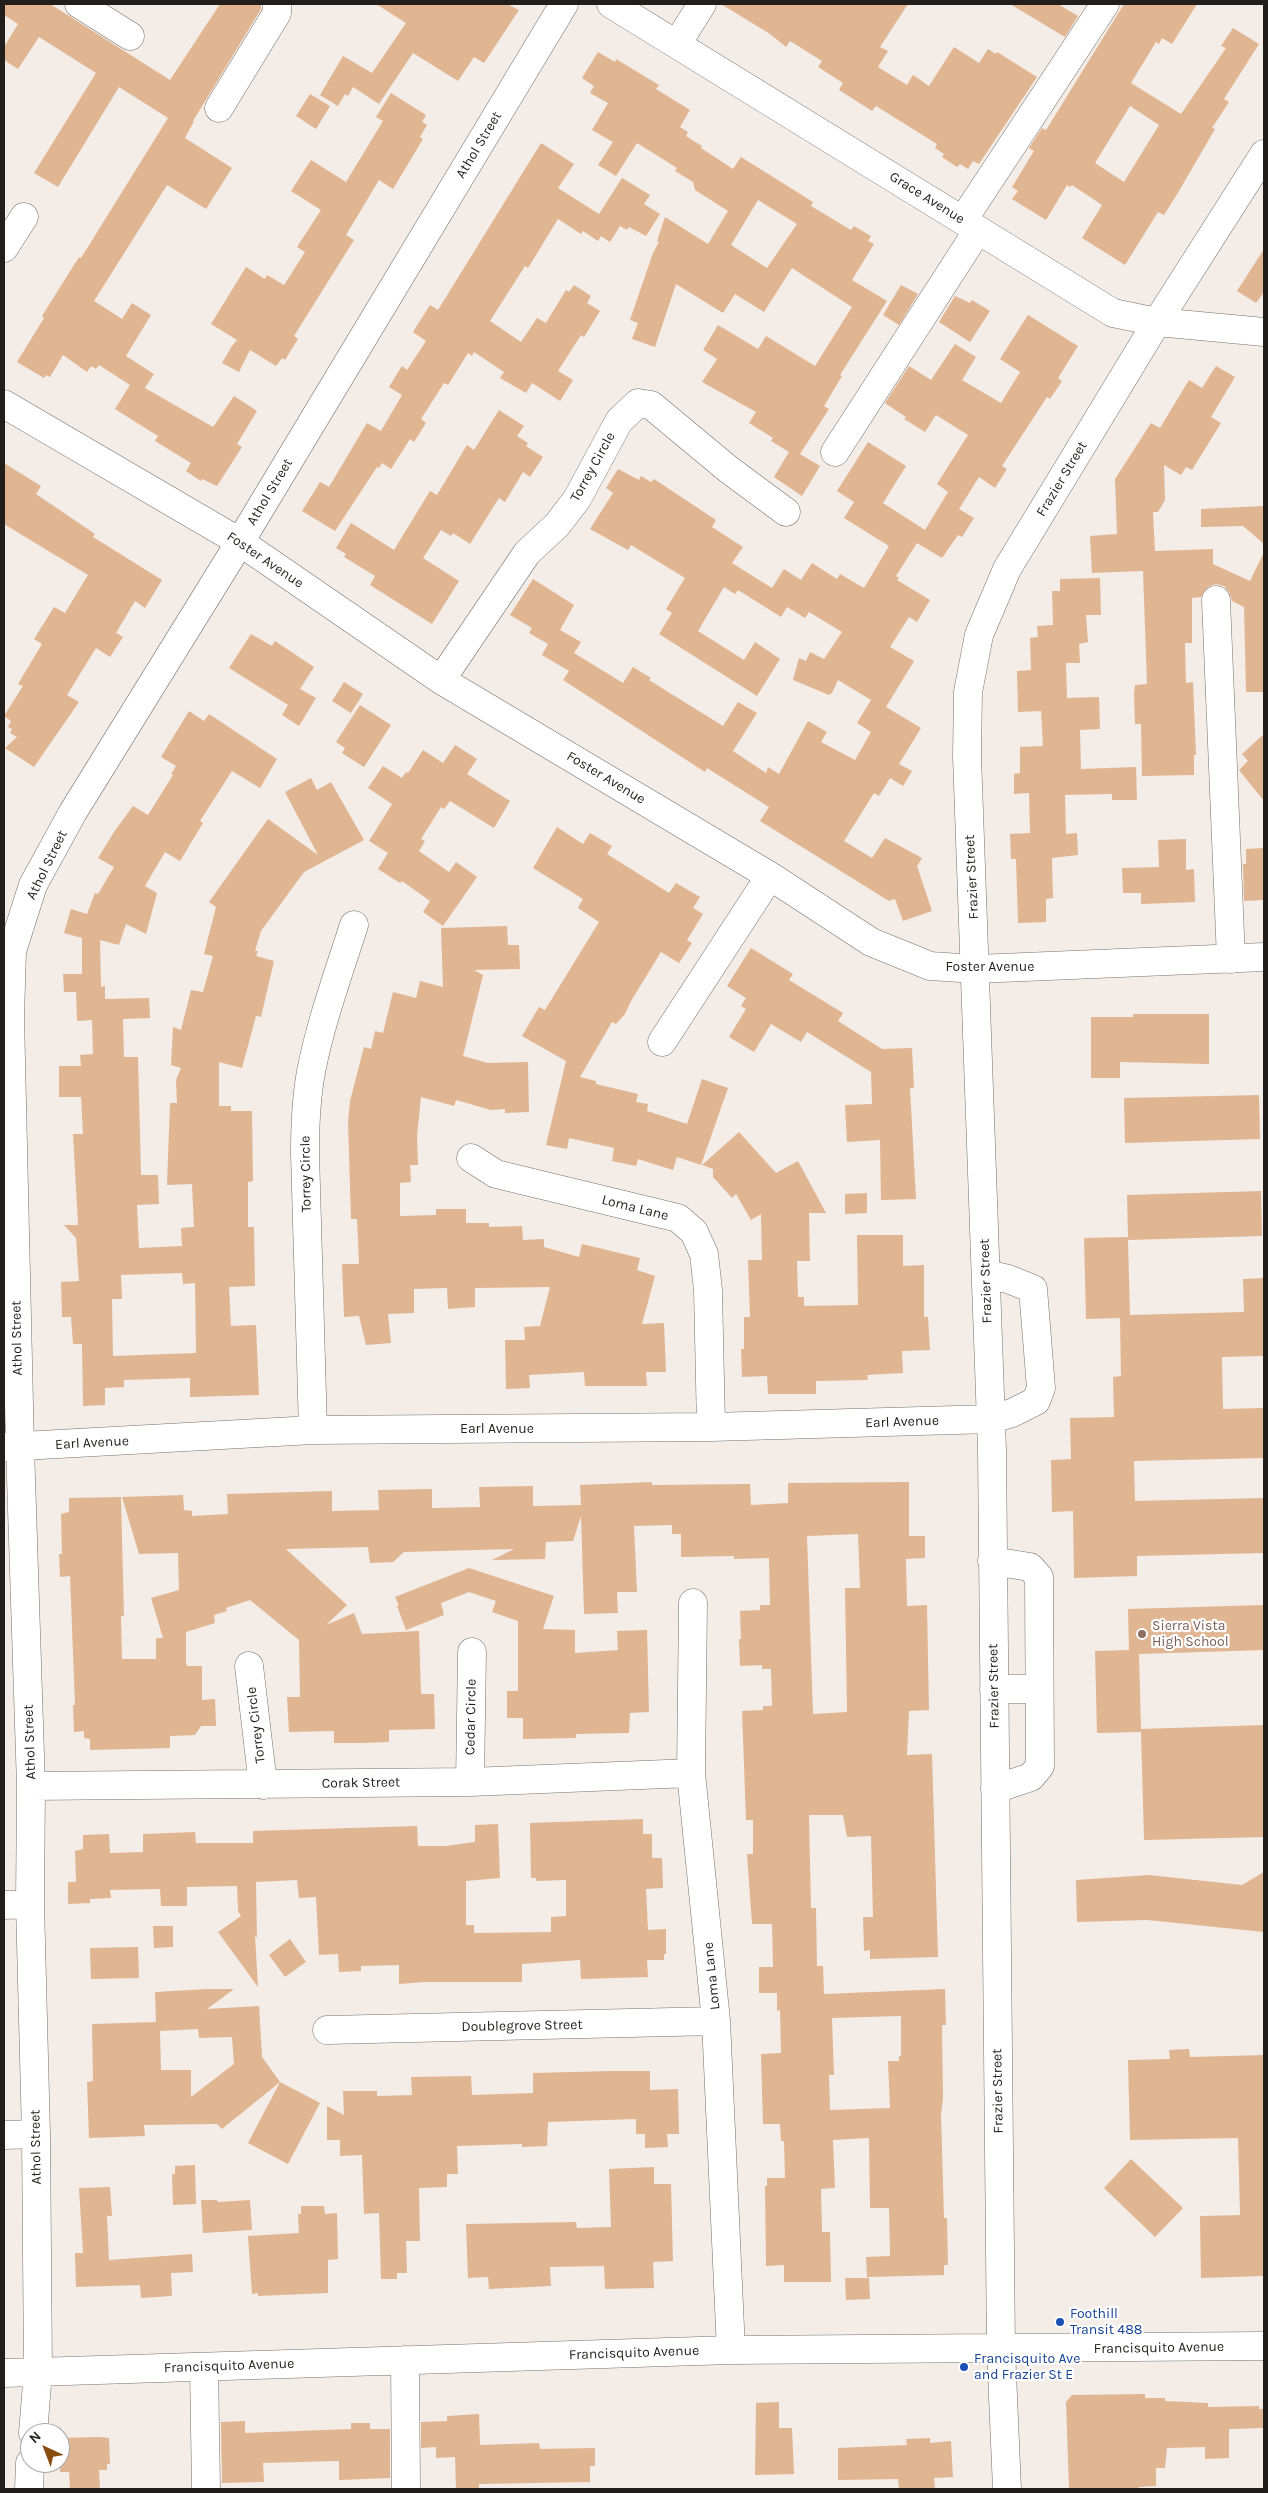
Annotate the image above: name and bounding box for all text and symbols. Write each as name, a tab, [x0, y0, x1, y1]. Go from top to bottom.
street label: Athol Street	[452, 108, 506, 182]
street label: Grace Avenue	[886, 168, 968, 228]
street label: Torrey Circle	[567, 429, 619, 505]
street label: Frazier Street	[1033, 438, 1091, 520]
street label: Athol Street	[243, 455, 297, 529]
street label: Foster Avenue	[223, 528, 307, 592]
street label: Foster Avenue	[564, 748, 648, 808]
street label: Athol Street	[23, 828, 71, 902]
street label: Frazier Street	[961, 834, 983, 920]
street label: Foster Avenue	[946, 959, 1034, 975]
street label: Torrey Circle	[297, 1135, 315, 1213]
street label: Loma Lane	[600, 1192, 670, 1224]
street label: Frazier Street	[976, 1238, 996, 1324]
street label: Athol Street	[8, 1300, 26, 1376]
street label: Earl Avenue	[865, 1412, 939, 1432]
street label: Earl Avenue	[460, 1421, 534, 1437]
street label: Earl Avenue	[55, 1433, 129, 1453]
place label: Sierra Vista High School	[1152, 1618, 1229, 1650]
marker: Sierra Vista High School	[1136, 1628, 1148, 1640]
street label: Frazier Street	[985, 1643, 1003, 1729]
street label: Cedar Circle	[462, 1679, 480, 1755]
street label: Torrey Circle	[243, 1686, 269, 1764]
street label: Athol Street	[20, 1704, 40, 1780]
street label: Corak Street	[322, 1774, 400, 1792]
street label: Loma Lane	[700, 1941, 724, 2011]
street label: Doublegrove Street	[461, 2017, 583, 2035]
street label: Frazier Street	[989, 2048, 1007, 2134]
street label: Athol Street	[27, 2109, 45, 2185]
place label: Foothill Transit 488	[1070, 2306, 1142, 2338]
marker: Foothill Transit 488	[1054, 2316, 1066, 2328]
street label: Francisquito Avenue	[1094, 2338, 1224, 2358]
street label: Francisquito Avenue	[569, 2342, 699, 2364]
place label: Francisquito Ave and Frazier St E	[974, 2351, 1080, 2384]
street label: Francisquito Avenue	[164, 2355, 294, 2377]
marker: Francisquito Ave and Frazier St E	[958, 2361, 970, 2373]
north arrow	[20, 2423, 70, 2473]
text: N	[26, 2428, 45, 2447]

